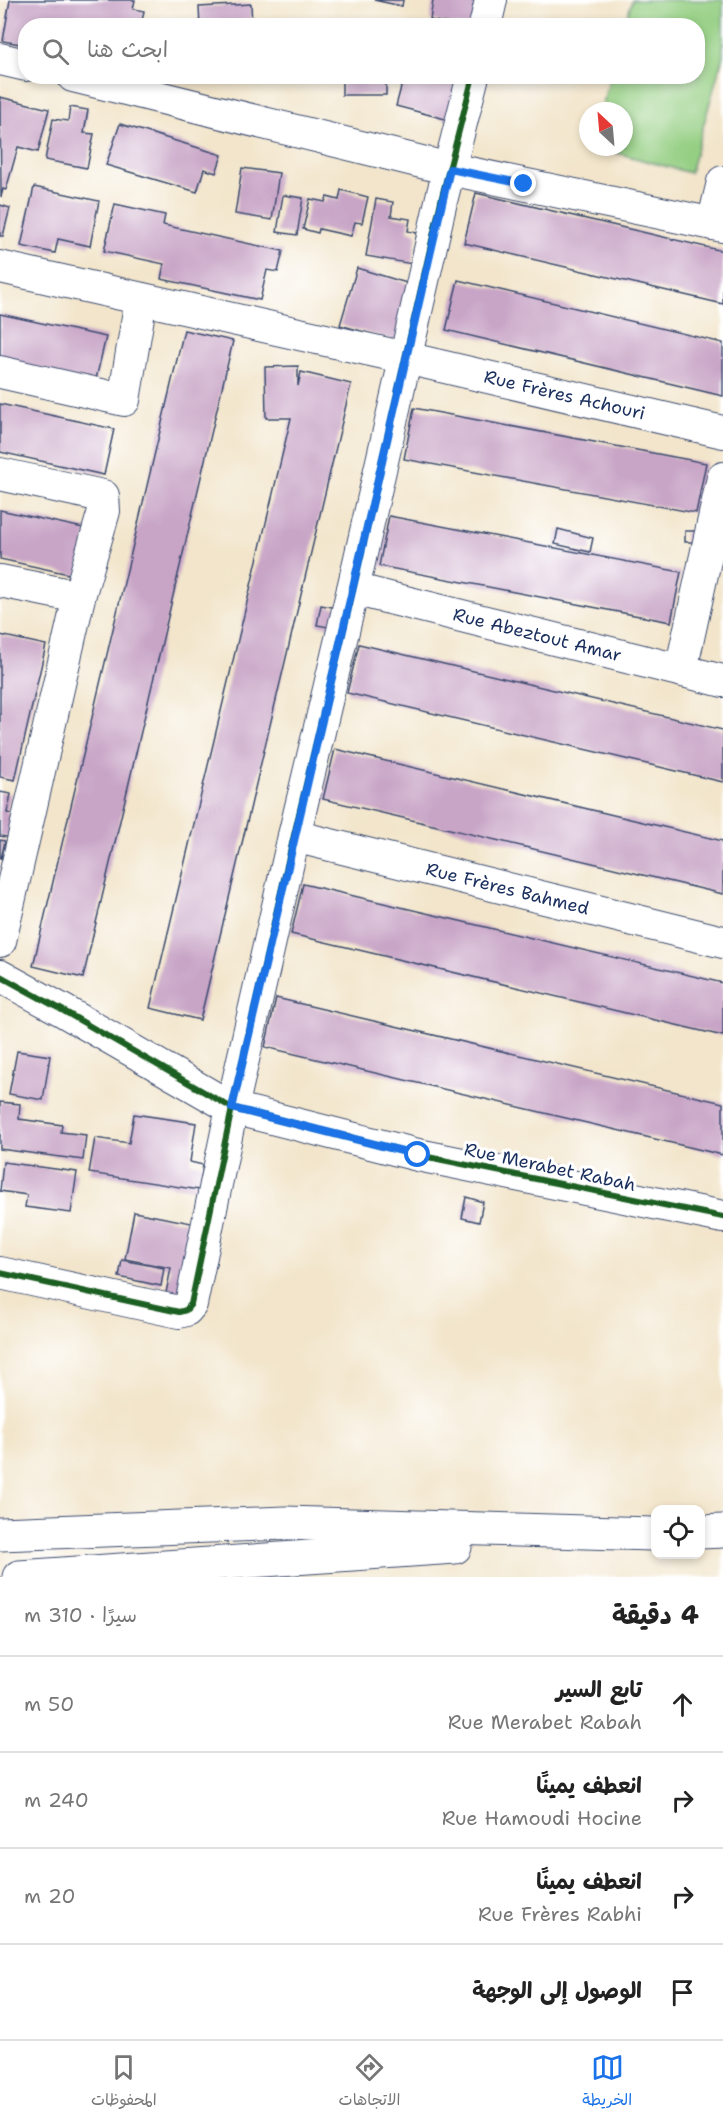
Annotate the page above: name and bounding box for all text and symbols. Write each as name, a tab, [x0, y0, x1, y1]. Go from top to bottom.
search box	[18, 18, 705, 84]
icon: search	[39, 35, 72, 68]
text: ابحث هنا	[87, 35, 168, 64]
north arrow	[579, 102, 633, 156]
route end	[510, 170, 536, 196]
street label: Rue Frères Achouri	[482, 365, 648, 425]
street label: Rue Abeztout Amar	[451, 602, 624, 667]
street label: Rue Frères Bahmed	[423, 857, 592, 921]
street label: Rue Merabet Rabah	[462, 1137, 638, 1197]
route start	[404, 1141, 430, 1167]
map controls	[651, 1505, 705, 1559]
button: locate	[651, 1505, 705, 1559]
text: 4 دقيقة	[612, 1597, 699, 1632]
text: سيرًا · 310 m	[24, 1602, 137, 1628]
text: تابع السير	[556, 1675, 642, 1704]
icon: ahead	[666, 1688, 699, 1721]
text: 50 m	[24, 1691, 74, 1717]
text: Rue Merabet Rabah	[448, 1709, 642, 1735]
text: انعطف يمينًا	[536, 1771, 642, 1800]
icon: right	[666, 1784, 699, 1817]
text: 240 m	[24, 1787, 89, 1813]
text: Rue Hamoudi Hocine	[442, 1805, 642, 1831]
text: انعطف يمينًا	[536, 1867, 642, 1896]
icon: right	[666, 1880, 699, 1913]
text: 20 m	[24, 1883, 75, 1909]
text: Rue Frères Rabhi	[478, 1901, 642, 1927]
text: الوصول إلى الوجهة	[472, 1976, 642, 2005]
icon: arrive	[666, 1976, 699, 2009]
tab: المحفوظات	[91, 2051, 157, 2114]
tab: الاتجاهات	[339, 2051, 400, 2114]
tab: الخريطة	[582, 2051, 632, 2114]

